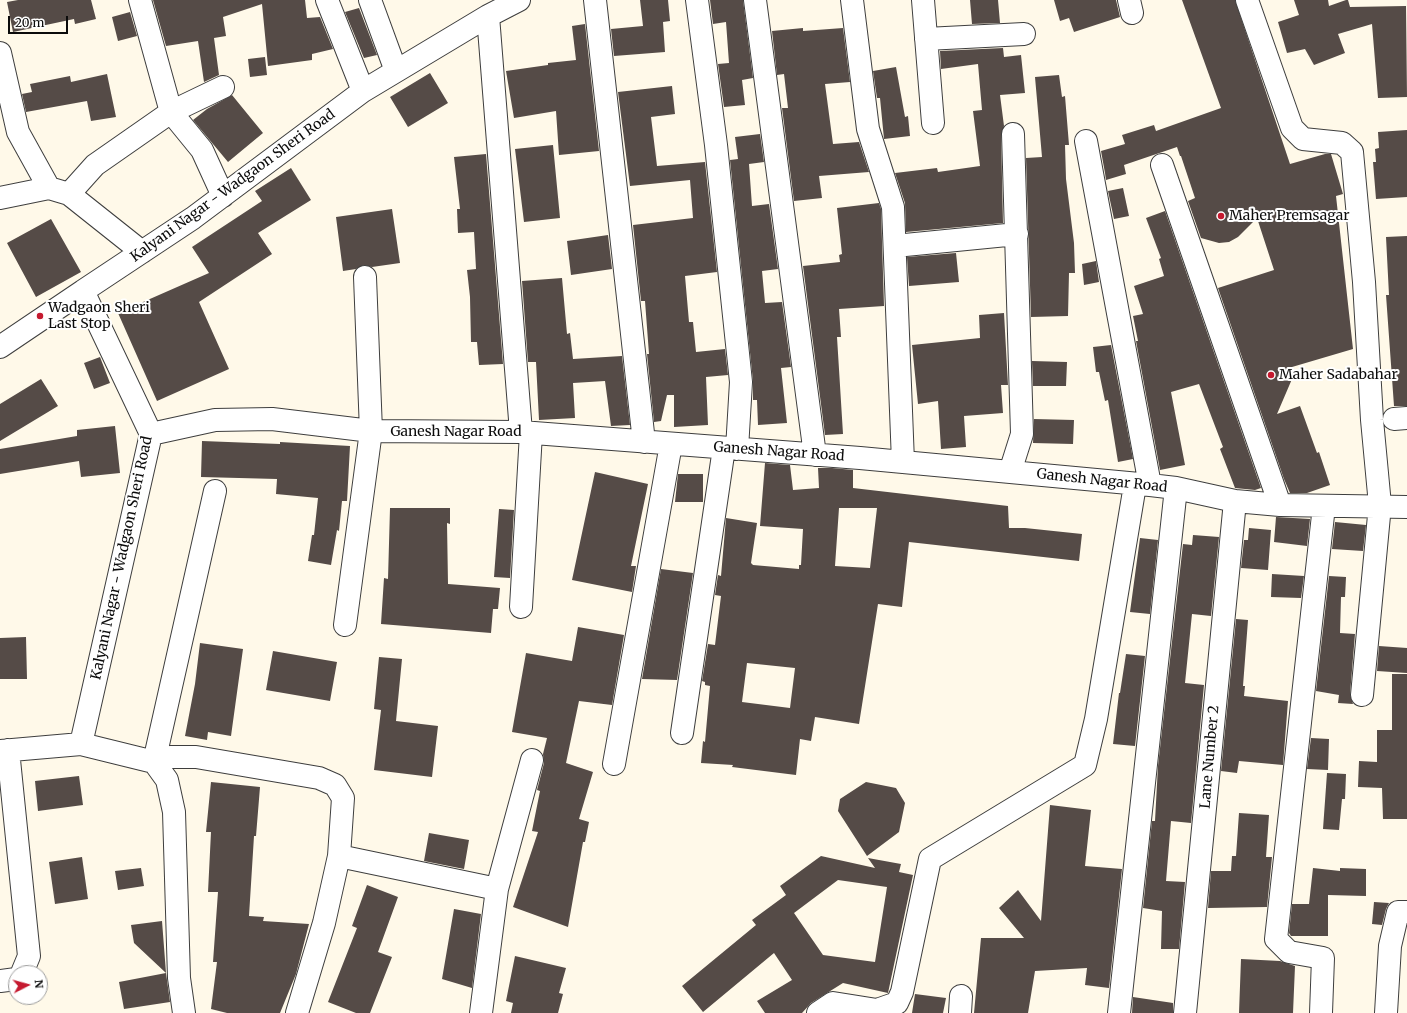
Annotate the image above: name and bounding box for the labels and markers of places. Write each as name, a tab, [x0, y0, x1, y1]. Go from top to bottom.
place label: Maher Premsagar	[1229, 208, 1349, 224]
marker: Maher Premsagar	[1216, 211, 1226, 221]
place label: Wadgaon Sheri Last Stop	[48, 300, 150, 332]
marker: Wadgaon Sheri Last Stop	[35, 311, 45, 321]
place label: Maher Sadabahar	[1279, 367, 1398, 383]
marker: Maher Sadabahar	[1266, 370, 1276, 380]

